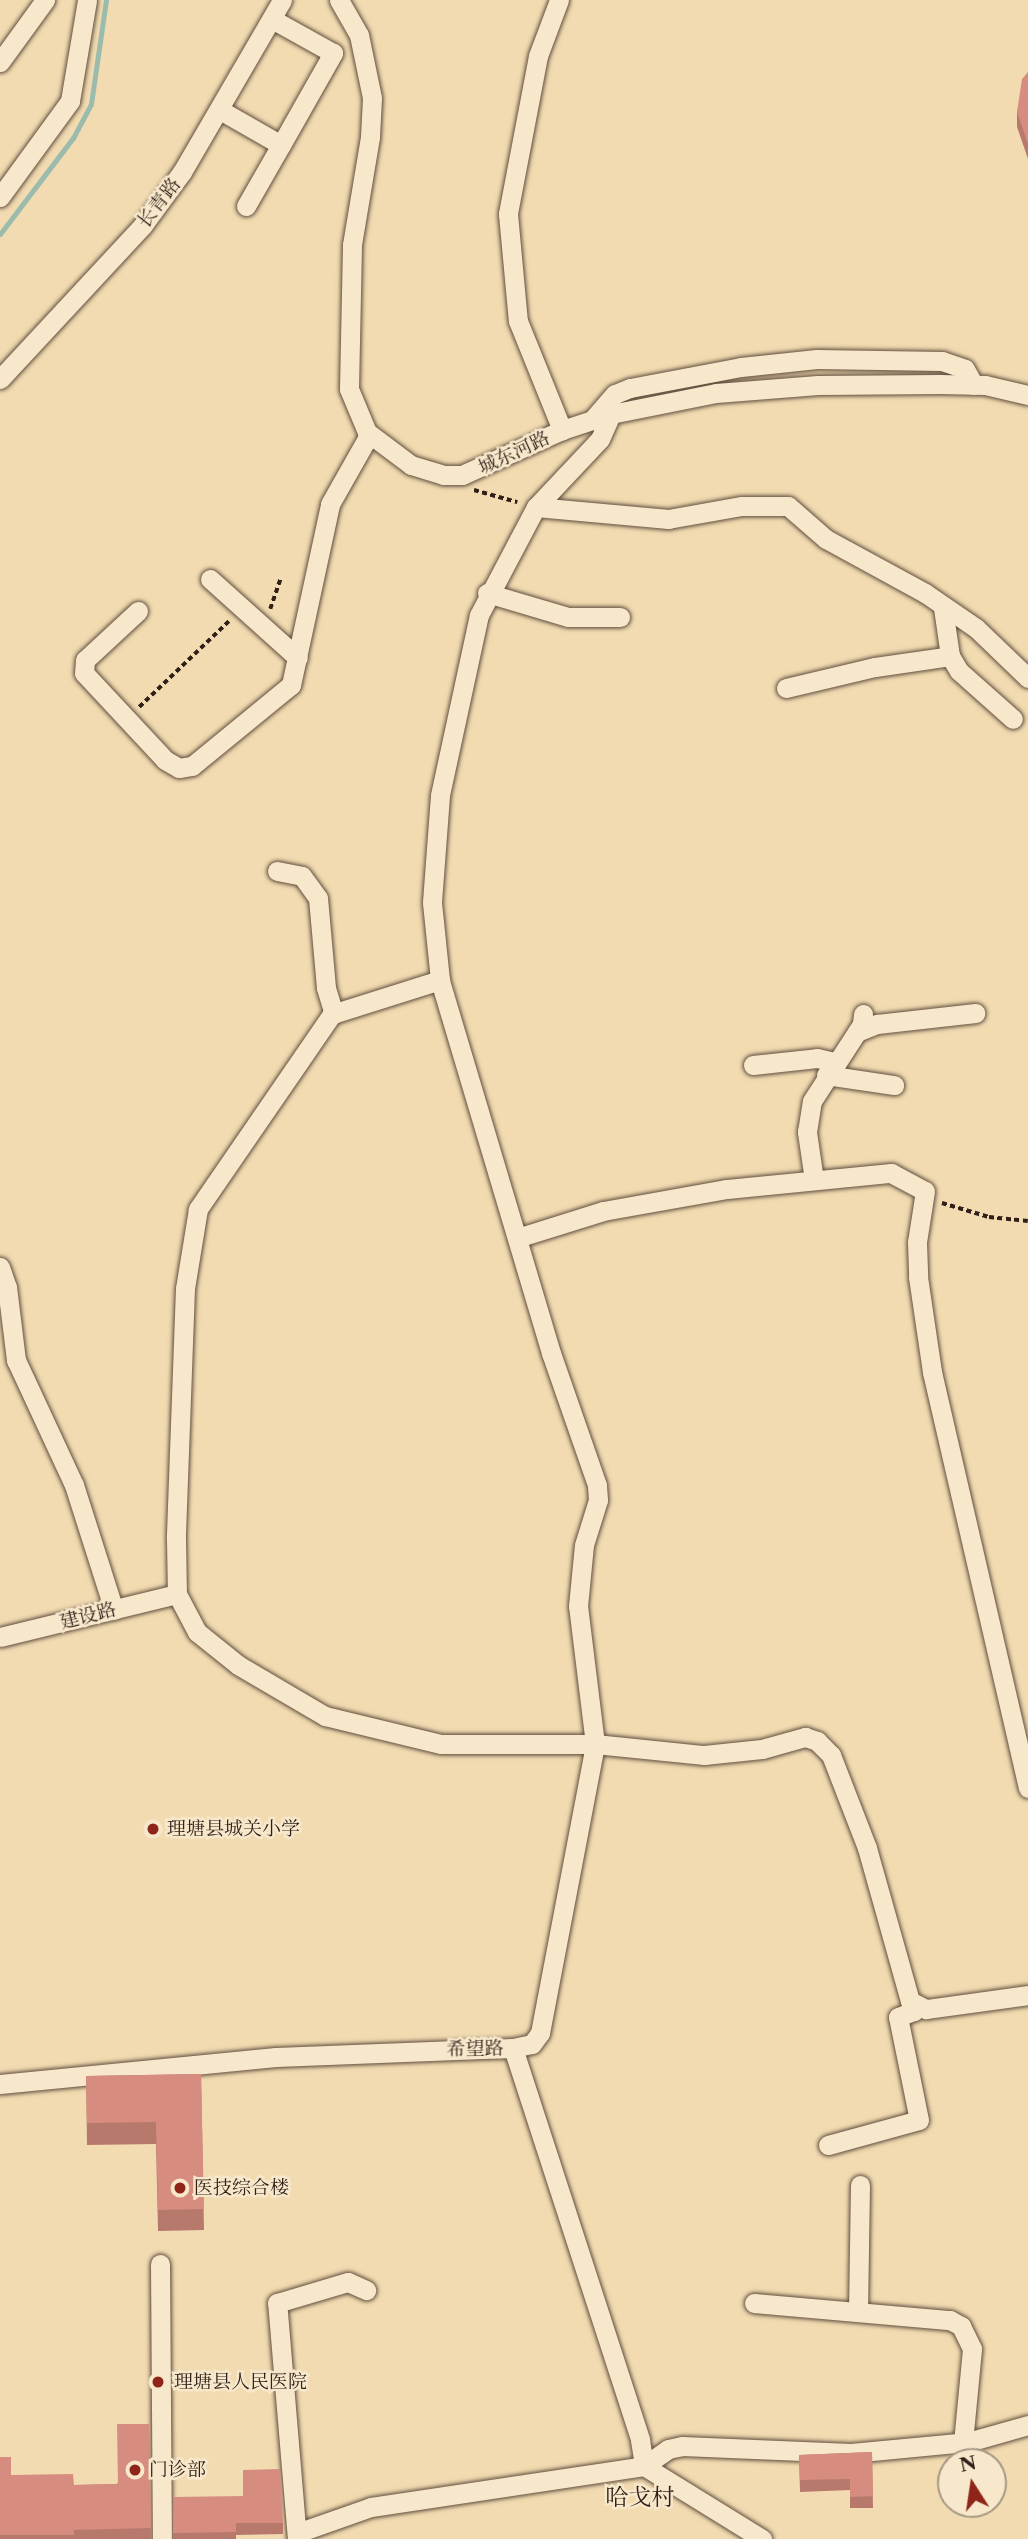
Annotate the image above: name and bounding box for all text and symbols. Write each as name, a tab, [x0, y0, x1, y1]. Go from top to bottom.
street label: 长青路	[132, 174, 186, 232]
street label: 城东河路	[475, 427, 553, 479]
street label: 建设路	[58, 1598, 118, 1634]
place label: 理塘县城关小学	[167, 1818, 300, 1840]
marker: 理塘县城关小学	[145, 1821, 161, 1837]
street label: 希望路	[446, 2037, 504, 2061]
place label: 医技综合楼	[194, 2177, 289, 2199]
marker: 医技综合楼	[172, 2180, 188, 2196]
place label: 理塘县人民医院	[174, 2371, 307, 2393]
marker: 理塘县人民医院	[148, 2372, 168, 2392]
north arrow	[937, 2448, 1007, 2518]
text: N	[957, 2451, 978, 2477]
place label: 门诊部	[149, 2459, 206, 2481]
marker: 门诊部	[127, 2462, 143, 2478]
district label: 哈戈村	[606, 2483, 674, 2511]

